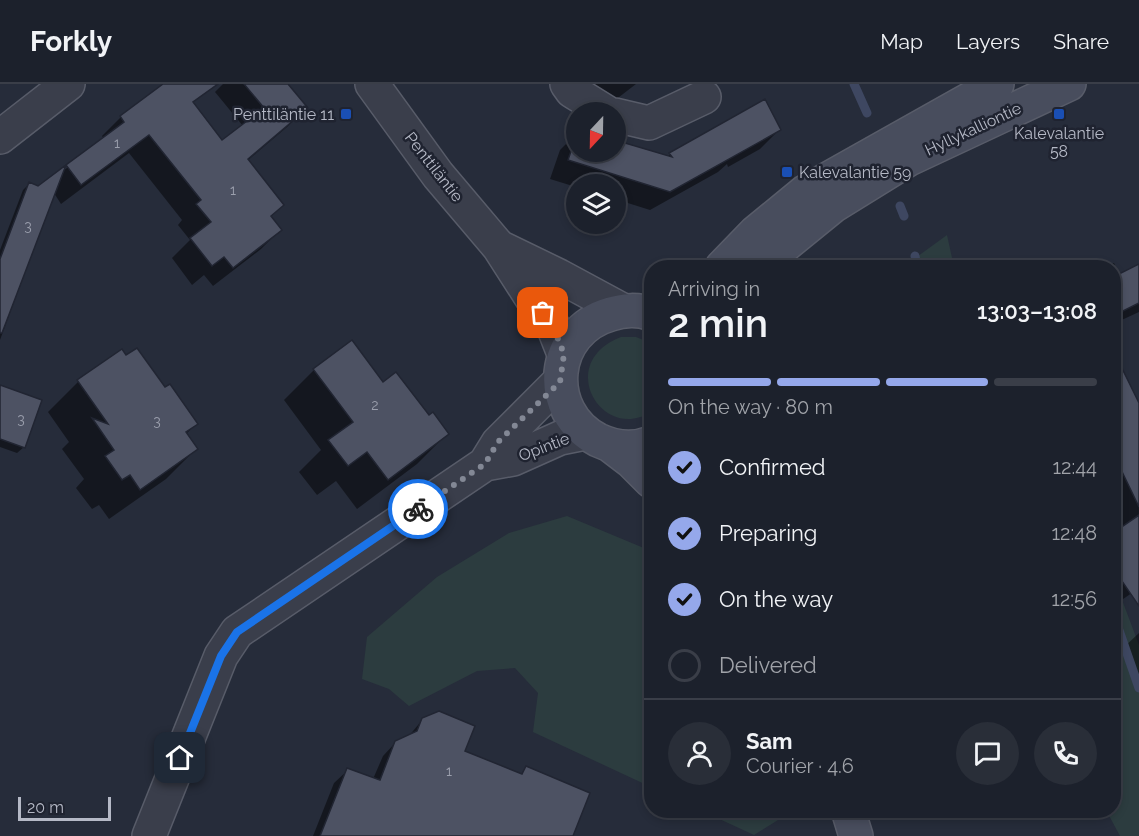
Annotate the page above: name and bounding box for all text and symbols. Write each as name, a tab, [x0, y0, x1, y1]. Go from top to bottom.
text: Forkly	[30, 25, 112, 58]
text: Map	[880, 29, 923, 54]
text: Layers	[956, 29, 1020, 54]
text: Share	[1053, 29, 1109, 54]
street label: Hyllykalliontie	[922, 98, 1024, 160]
north arrow	[566, 102, 626, 162]
map controls	[566, 102, 626, 234]
place label: Penttiläntie 11	[233, 105, 334, 124]
marker: Penttiläntie 11	[339, 107, 353, 121]
marker: Kalevalantie 58	[1052, 107, 1066, 121]
place label: Kalevalantie 58	[1014, 124, 1104, 161]
street label: Penttiläntie	[401, 128, 467, 206]
house number: 1	[114, 135, 120, 151]
place label: Kalevalantie 59	[799, 163, 911, 182]
marker: Kalevalantie 59	[780, 165, 794, 179]
button: layers	[566, 174, 626, 234]
house number: 1	[230, 182, 236, 198]
house number: 3	[24, 218, 32, 234]
text: Arriving in	[668, 277, 760, 301]
pin	[517, 287, 568, 338]
icon: bag	[526, 296, 559, 329]
text: 13:03–13:08	[977, 298, 1097, 324]
text: 2 min	[668, 300, 768, 346]
text: On the way · 80 m	[668, 395, 833, 419]
house number: 2	[371, 397, 379, 413]
house number: 3	[17, 411, 25, 427]
house number: 3	[153, 413, 161, 429]
street label: Opintie	[516, 429, 572, 465]
icon: check	[668, 451, 701, 484]
text: Confirmed	[719, 454, 826, 480]
text: 12:44	[1052, 455, 1097, 479]
courier	[388, 479, 448, 539]
icon: bike	[402, 493, 435, 526]
icon: check	[668, 517, 701, 550]
text: Preparing	[719, 520, 817, 546]
text: 12:48	[1051, 521, 1097, 545]
icon: check	[668, 583, 701, 616]
text: On the way	[719, 586, 833, 612]
text: 12:56	[1051, 587, 1097, 611]
text: Delivered	[719, 652, 817, 678]
button: person	[668, 722, 731, 785]
button: chat	[956, 722, 1019, 785]
button: phone	[1034, 722, 1097, 785]
text: Sam	[746, 728, 793, 754]
pin	[154, 732, 205, 783]
icon: home	[163, 741, 196, 774]
text: Courier · 4.6	[746, 754, 854, 778]
house number: 1	[446, 763, 452, 779]
scale bar	[18, 794, 111, 822]
text: 20 m	[27, 798, 64, 817]

